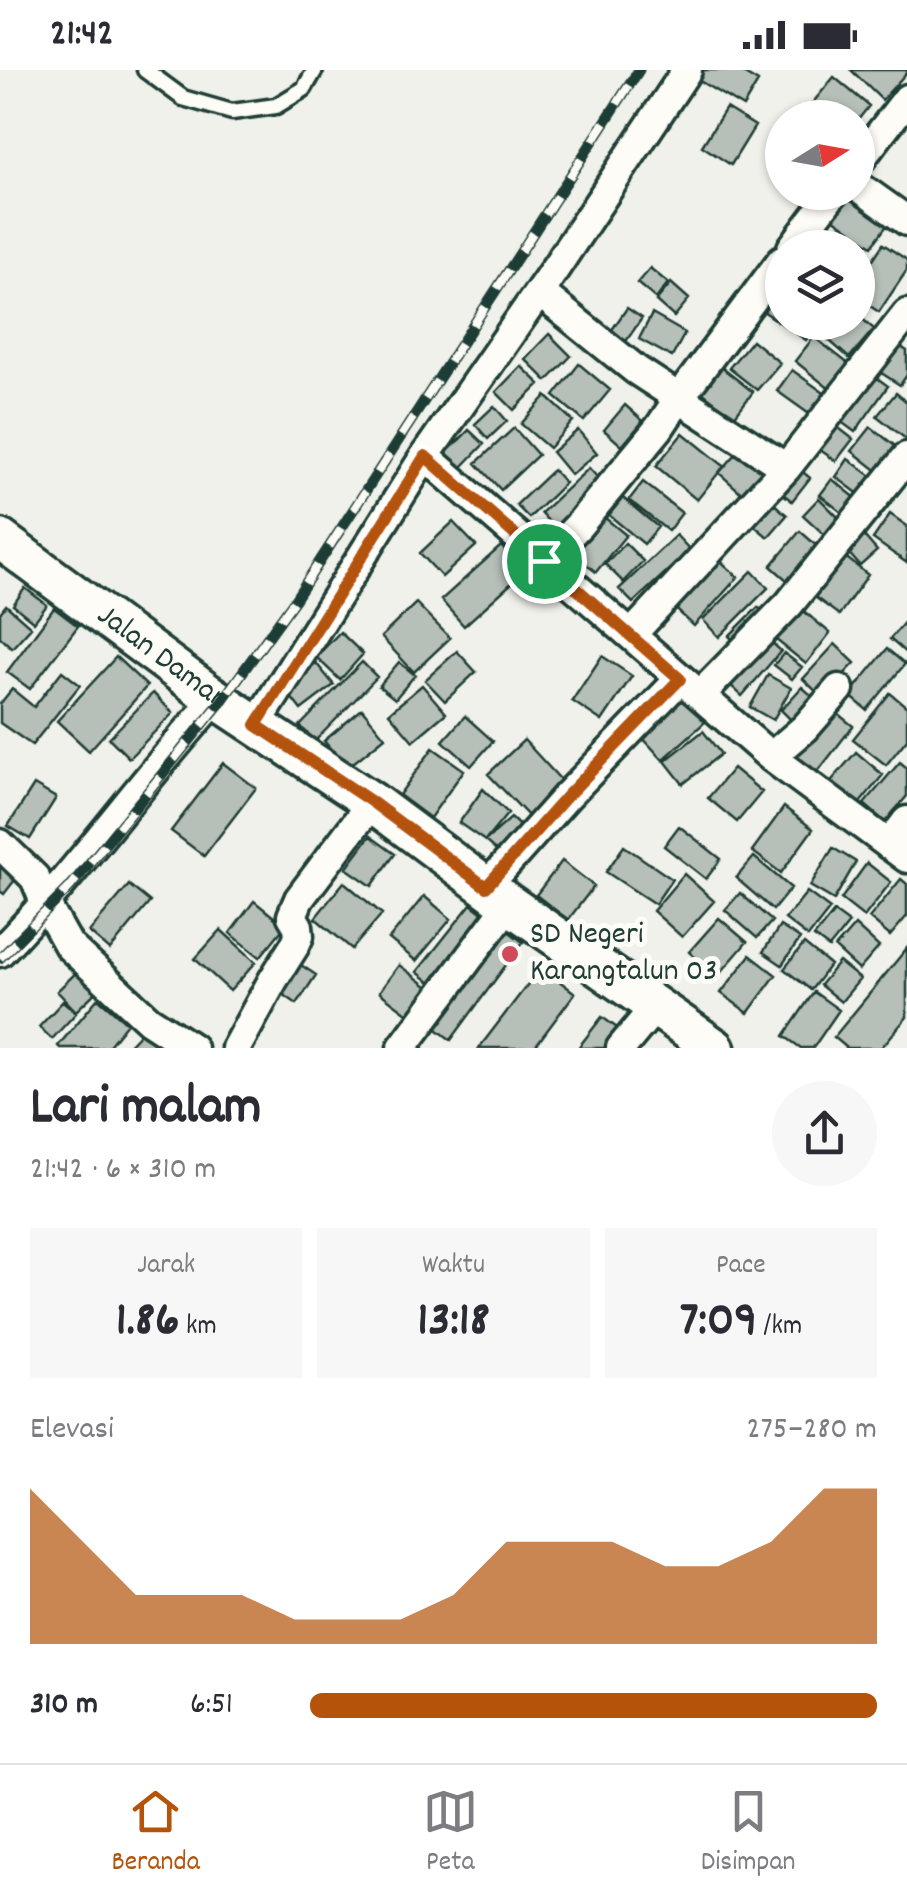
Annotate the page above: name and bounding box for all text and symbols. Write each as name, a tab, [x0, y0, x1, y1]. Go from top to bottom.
text: 21:42	[50, 8, 114, 63]
north arrow	[765, 100, 875, 210]
map controls	[765, 100, 875, 340]
button: layers	[765, 230, 875, 340]
pin	[502, 519, 587, 604]
icon: arrive	[517, 534, 572, 589]
street label: Jalan Damar	[86, 595, 235, 722]
place label: SD Negeri Karangtalun 03	[530, 913, 717, 996]
marker: SD Negeri Karangtalun 03	[499, 943, 521, 965]
text: Lari malam	[30, 1071, 262, 1150]
button: share	[772, 1081, 877, 1186]
text: 21:42 · 6 × 310 m	[30, 1148, 216, 1194]
text: Jarak	[137, 1247, 195, 1287]
text: Waktu	[422, 1247, 485, 1287]
text: Pace	[716, 1247, 766, 1287]
text: 1.86	[116, 1287, 180, 1359]
text: 13:18	[417, 1287, 490, 1359]
text: 7:09	[679, 1287, 757, 1359]
text: km	[180, 1308, 217, 1348]
text: /km	[757, 1308, 802, 1348]
text: Elevasi	[30, 1408, 114, 1454]
text: 275–280 m	[747, 1408, 877, 1454]
text: 310 m	[30, 1683, 98, 1729]
text: 6:51	[190, 1683, 233, 1729]
tab: Beranda	[111, 1784, 200, 1884]
tab: Peta	[423, 1784, 478, 1884]
tab: Disimpan	[701, 1784, 795, 1884]

